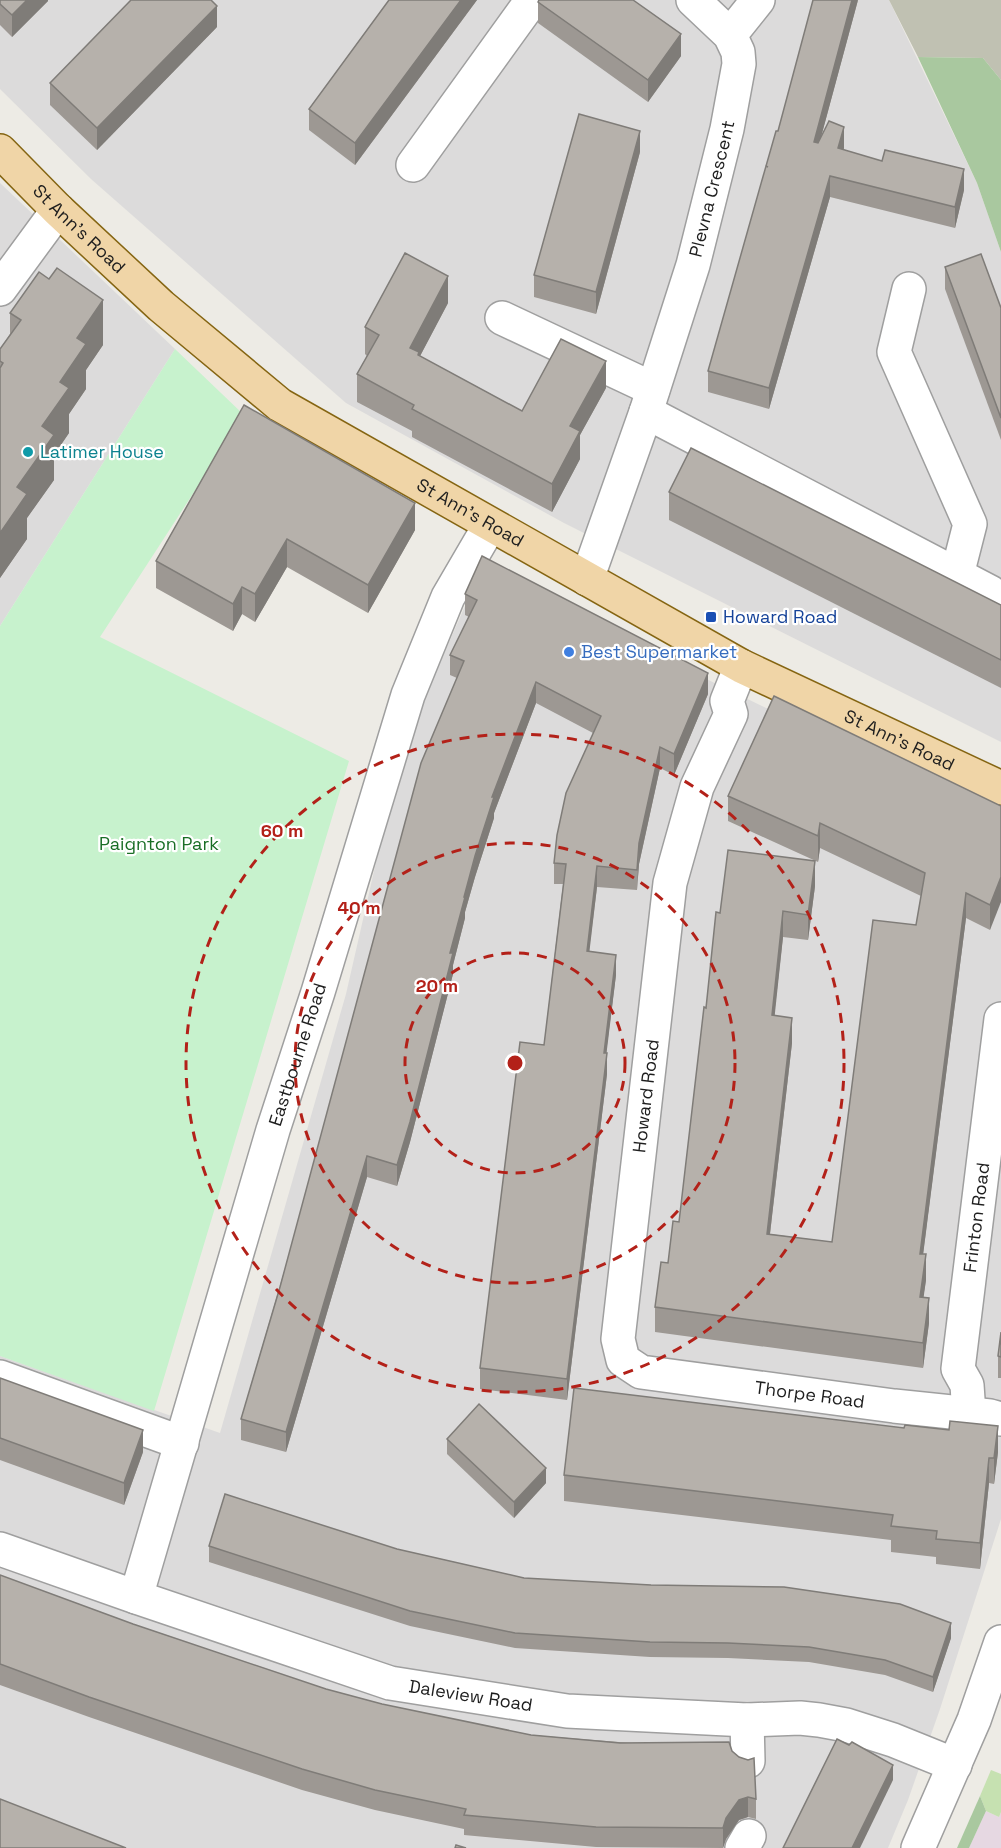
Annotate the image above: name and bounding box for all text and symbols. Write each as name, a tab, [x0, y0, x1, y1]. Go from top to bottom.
street label: Plevna Crescent	[683, 119, 739, 259]
street label: St Ann's Road	[28, 179, 131, 278]
place label: Latimer House	[40, 440, 164, 463]
marker: Latimer House	[21, 445, 35, 459]
street label: St Ann's Road	[413, 473, 528, 552]
place label: Howard Road	[723, 605, 837, 628]
marker: Howard Road	[704, 610, 718, 624]
place label: Best Supermarket	[581, 640, 737, 663]
marker: Best Supermarket	[562, 645, 576, 659]
street label: St Ann's Road	[841, 704, 958, 776]
text: 60 m	[261, 819, 303, 842]
park label: Paignton Park	[99, 832, 219, 855]
text: 40 m	[337, 896, 381, 919]
text: 20 m	[416, 974, 458, 997]
street label: Eastbourne Road	[263, 980, 331, 1129]
street label: Howard Road	[627, 1038, 664, 1154]
centre of rings	[505, 1053, 525, 1073]
street label: Frinton Road	[958, 1161, 994, 1274]
street label: Thorpe Road	[753, 1375, 866, 1413]
street label: Daleview Road	[407, 1674, 534, 1716]

